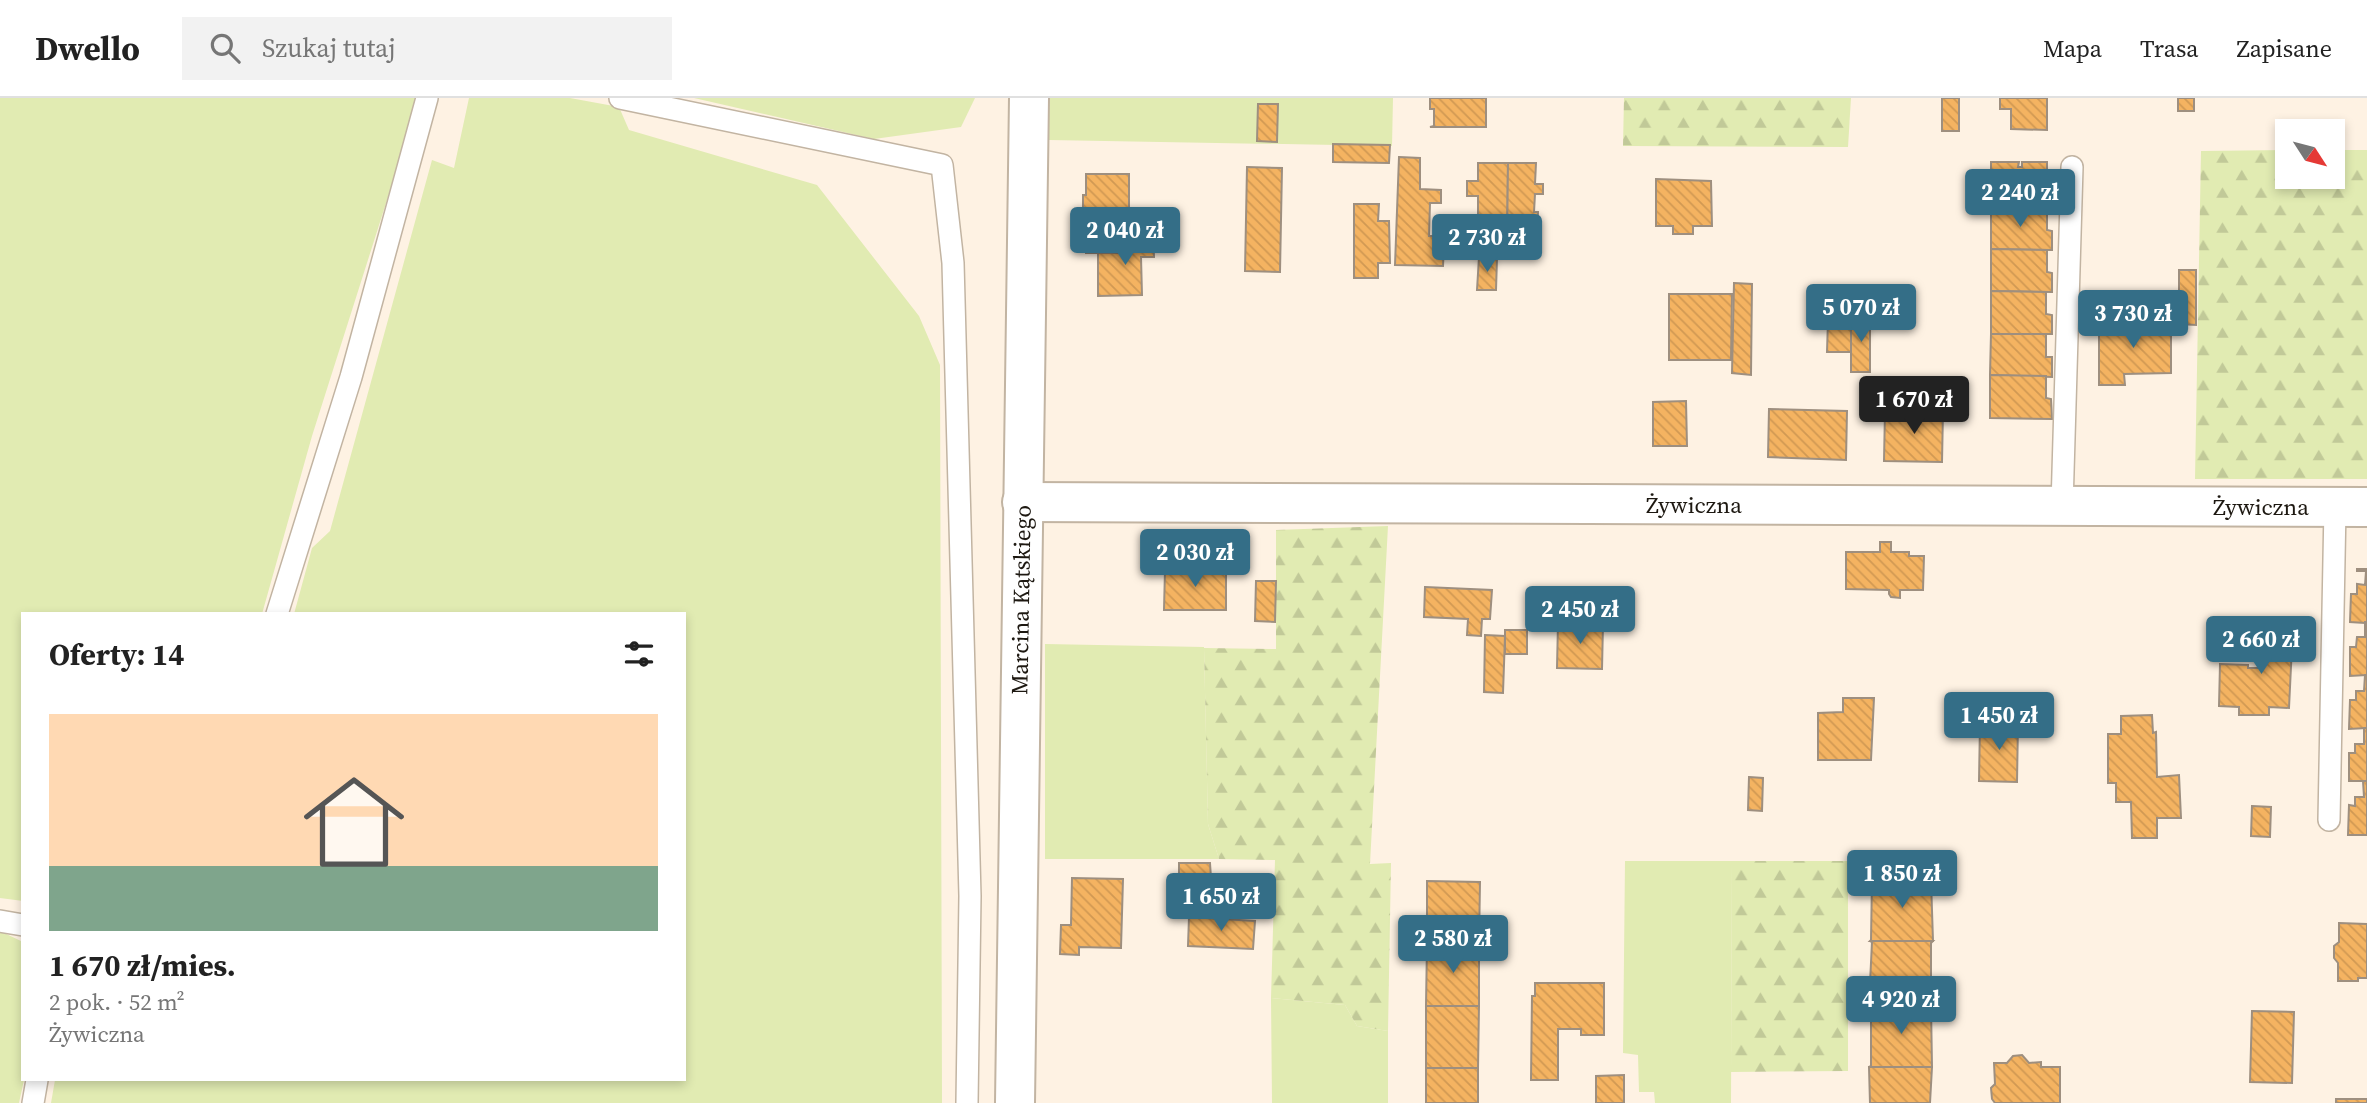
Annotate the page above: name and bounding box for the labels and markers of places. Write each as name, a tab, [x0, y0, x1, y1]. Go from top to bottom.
pin: 2 240 zł	[1948, 170, 2092, 229]
pin: 2 040 zł	[1053, 208, 1197, 267]
pin: 2 730 zł	[1415, 214, 1559, 274]
pin: 5 070 zł	[1789, 285, 1933, 344]
pin: 3 730 zł	[2061, 290, 2205, 350]
pin: 1 670 zł	[1842, 376, 1986, 436]
pin: 2 030 zł	[1123, 530, 1267, 589]
pin: 2 450 zł	[1508, 587, 1652, 646]
pin: 2 660 zł	[2189, 616, 2333, 676]
pin: 1 450 zł	[1927, 692, 2071, 752]
pin: 1 850 zł	[1830, 850, 1974, 910]
pin: 1 650 zł	[1149, 874, 1293, 933]
pin: 2 580 zł	[1381, 916, 1525, 975]
pin: 4 920 zł	[1829, 976, 1973, 1036]

